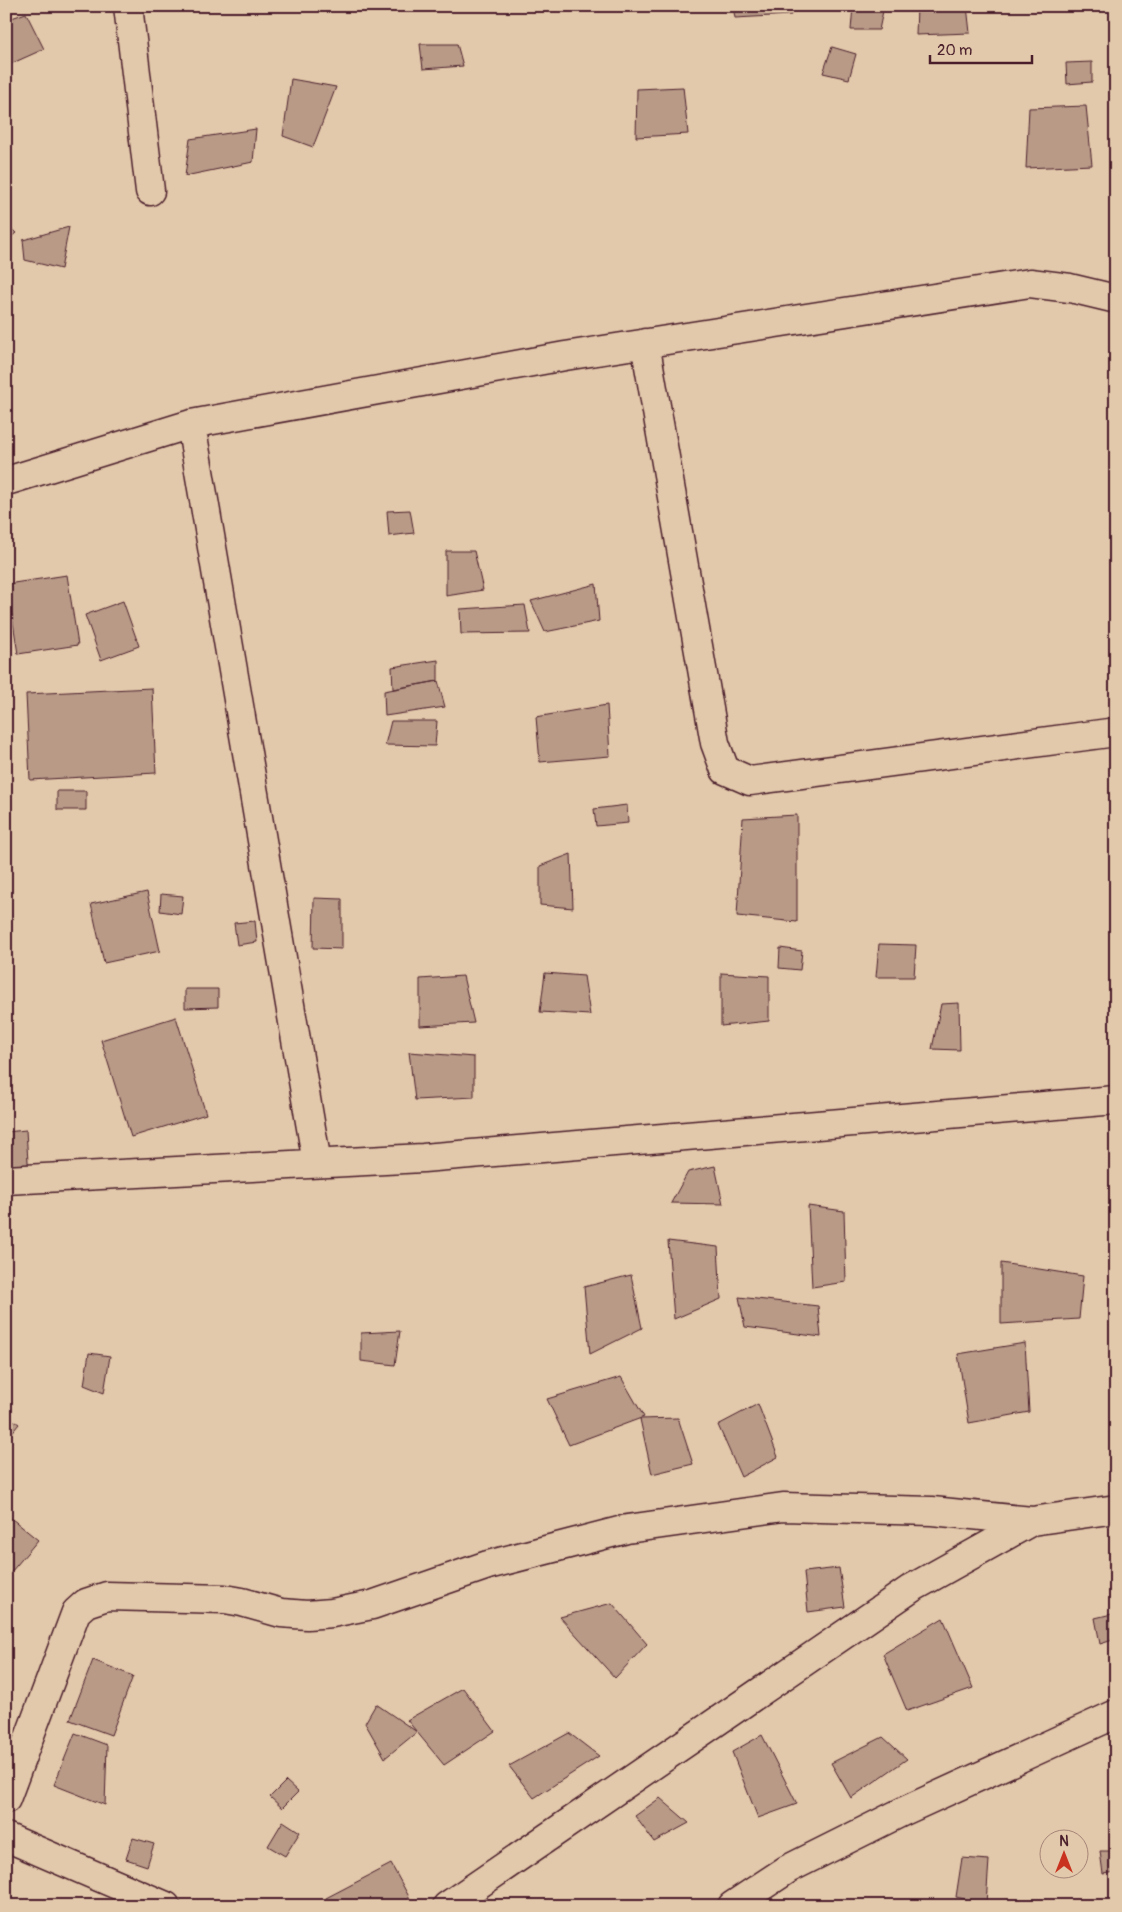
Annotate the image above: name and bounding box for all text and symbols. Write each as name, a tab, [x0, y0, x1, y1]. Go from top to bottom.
scale bar	[930, 32, 1032, 64]
text: 20 m	[937, 41, 972, 60]
north arrow	[1040, 1830, 1090, 1880]
text: N	[1059, 1833, 1069, 1850]

